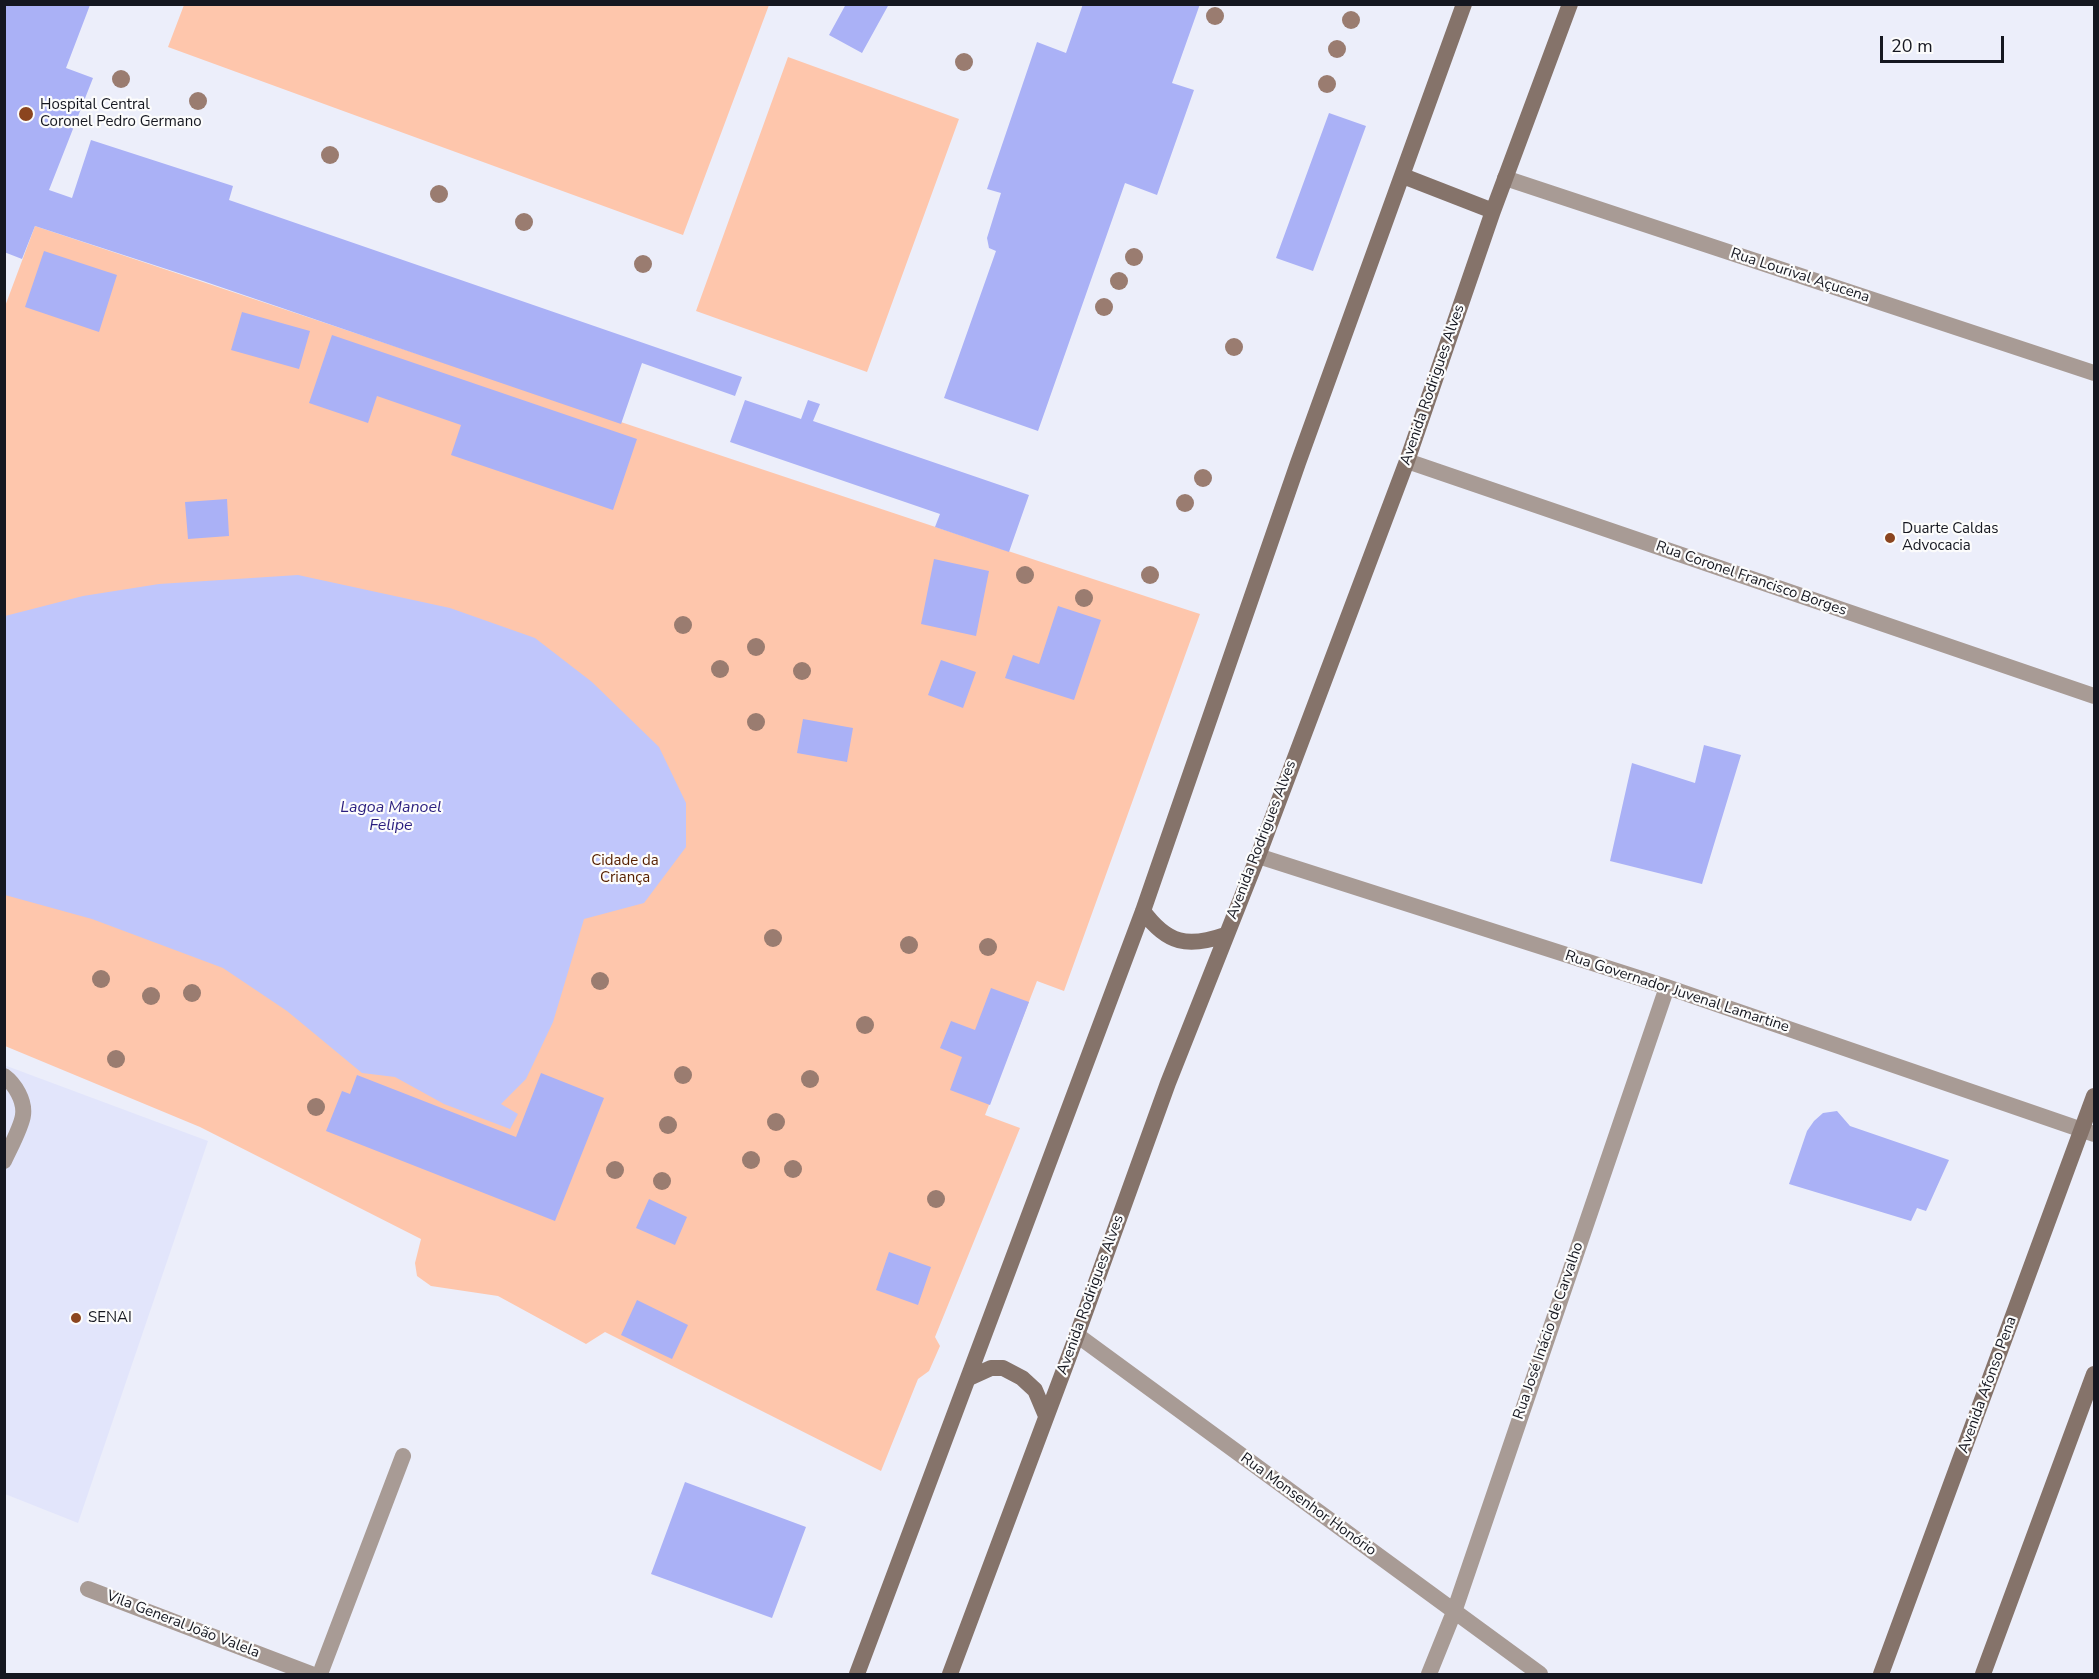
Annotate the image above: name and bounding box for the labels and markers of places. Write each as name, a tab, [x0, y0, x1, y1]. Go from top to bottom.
place label: Hospital Central Coronel Pedro Germano	[40, 96, 202, 131]
marker: Hospital Central Coronel Pedro Germano	[17, 105, 35, 123]
place label: Duarte Caldas Advocacia	[1902, 520, 1998, 555]
marker: Duarte Caldas Advocacia	[1883, 531, 1897, 545]
place label: SENAI	[88, 1309, 132, 1327]
marker: SENAI	[69, 1311, 83, 1325]

